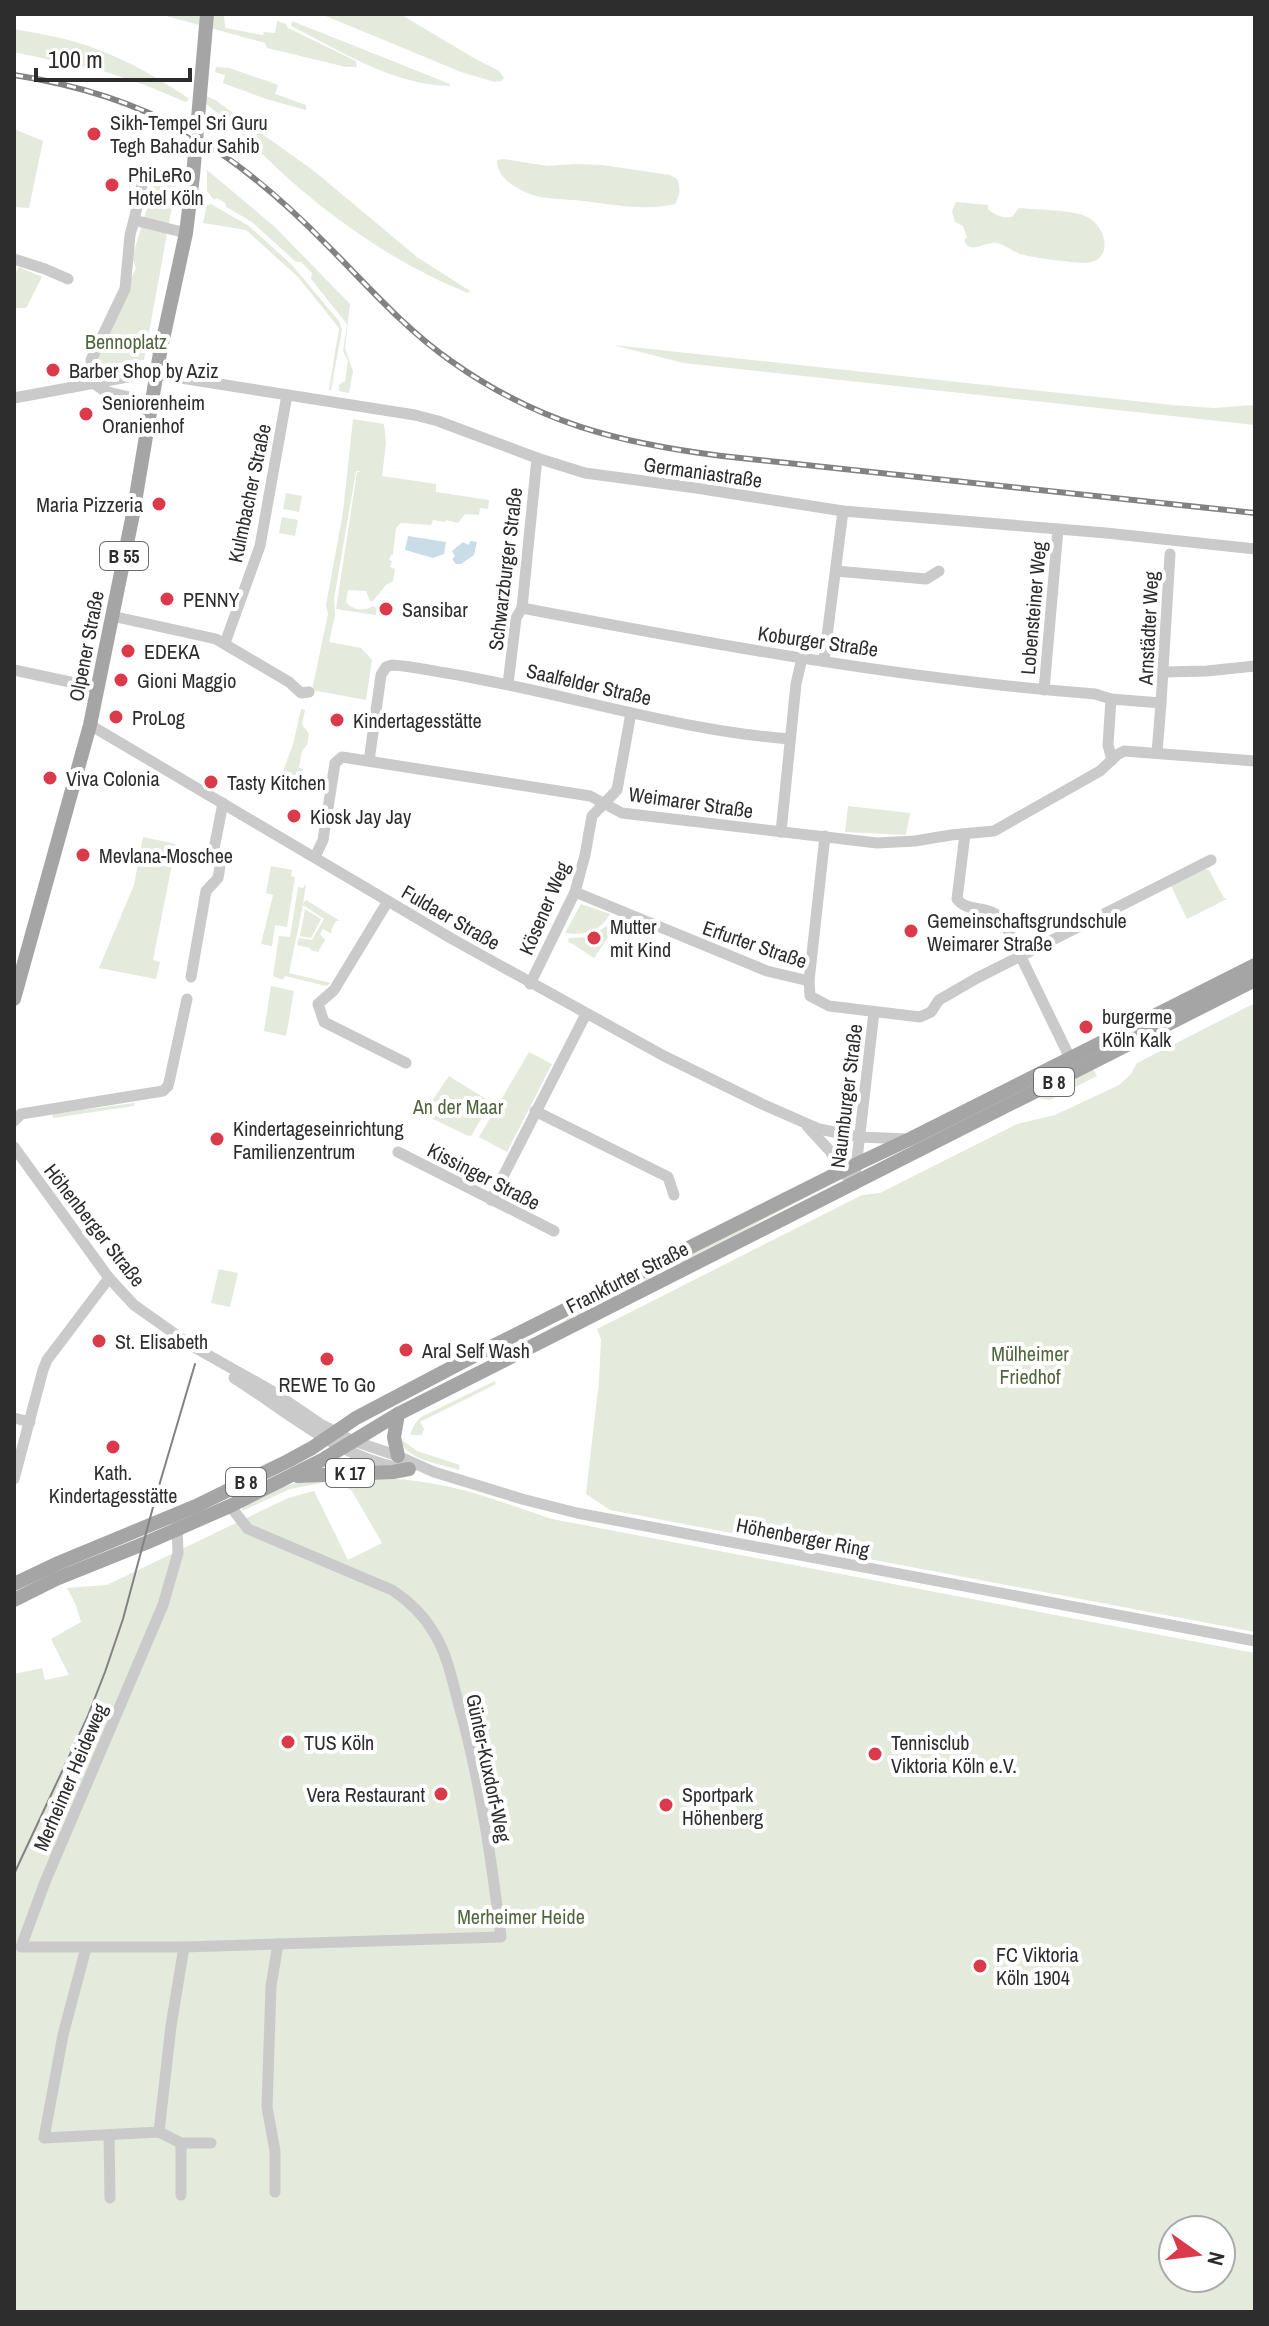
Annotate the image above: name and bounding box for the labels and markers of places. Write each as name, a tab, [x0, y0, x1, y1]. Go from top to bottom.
place label: Sikh-Tempel Sri Guru Tegh Bahadur Sahib	[110, 109, 268, 159]
marker: Sikh-Tempel Sri Guru Tegh Bahadur Sahib	[85, 125, 103, 143]
place label: PhiLeRo Hotel Köln	[128, 161, 204, 211]
marker: PhiLeRo Hotel Köln	[103, 176, 121, 194]
place label: Barber Shop by Aziz	[69, 357, 219, 384]
marker: Barber Shop by Aziz	[44, 361, 62, 379]
place label: Seniorenheim Oranienhof	[102, 389, 205, 439]
marker: Seniorenheim Oranienhof	[77, 405, 95, 423]
place label: Maria Pizzeria	[36, 491, 143, 518]
marker: Maria Pizzeria	[150, 495, 168, 513]
place label: PENNY	[183, 586, 240, 613]
marker: PENNY	[158, 590, 176, 608]
place label: Sansibar	[402, 596, 468, 623]
marker: Sansibar	[377, 600, 395, 618]
place label: EDEKA	[144, 638, 200, 665]
marker: EDEKA	[119, 642, 137, 660]
place label: Gioni Maggio	[137, 667, 236, 694]
marker: Gioni Maggio	[112, 671, 130, 689]
place label: ProLog	[132, 704, 185, 731]
place label: Kindertagesstätte	[353, 707, 482, 734]
marker: ProLog	[107, 708, 125, 726]
marker: Kindertagesstätte	[328, 711, 346, 729]
place label: Viva Colonia	[66, 765, 160, 792]
marker: Viva Colonia	[41, 769, 59, 787]
place label: Tasty Kitchen	[227, 769, 326, 796]
marker: Tasty Kitchen	[202, 773, 220, 791]
place label: Kiosk Jay Jay	[310, 803, 412, 830]
marker: Kiosk Jay Jay	[285, 807, 303, 825]
place label: Mevlana-Moschee	[99, 842, 233, 869]
marker: Mevlana-Moschee	[74, 846, 92, 864]
place label: Gemeinschaftsgrundschule Weimarer Straße	[927, 907, 1127, 957]
place label: Mutter mit Kind	[610, 913, 671, 963]
marker: Gemeinschaftsgrundschule Weimarer Straße	[902, 922, 920, 940]
marker: Mutter mit Kind	[585, 929, 603, 947]
place label: burgerme Köln Kalk	[1102, 1003, 1172, 1053]
marker: burgerme Köln Kalk	[1077, 1018, 1095, 1036]
place label: Kindertageseinrichtung Familienzentrum	[233, 1115, 404, 1165]
marker: Kindertageseinrichtung Familienzentrum	[208, 1130, 226, 1148]
place label: St. Elisabeth	[115, 1328, 208, 1355]
marker: St. Elisabeth	[90, 1332, 108, 1350]
place label: Aral Self Wash	[421, 1337, 530, 1364]
marker: Aral Self Wash	[397, 1341, 415, 1359]
marker: REWE To Go	[318, 1350, 336, 1368]
place label: REWE To Go	[278, 1371, 376, 1398]
marker: Kath. Kindertagesstätte	[104, 1438, 122, 1456]
place label: Kath. Kindertagesstätte	[49, 1459, 177, 1509]
place label: TUS Köln	[304, 1729, 374, 1756]
place label: Tennisclub Viktoria Köln e.V.	[891, 1729, 1017, 1779]
marker: TUS Köln	[279, 1733, 297, 1751]
marker: Tennisclub Viktoria Köln e.V.	[866, 1745, 884, 1763]
place label: Vera Restaurant	[306, 1781, 425, 1808]
place label: Sportpark Höhenberg	[682, 1781, 763, 1831]
marker: Vera Restaurant	[432, 1785, 450, 1803]
marker: Sportpark Höhenberg	[657, 1796, 675, 1814]
place label: FC Viktoria Köln 1904	[996, 1941, 1079, 1991]
marker: FC Viktoria Köln 1904	[971, 1957, 989, 1975]

